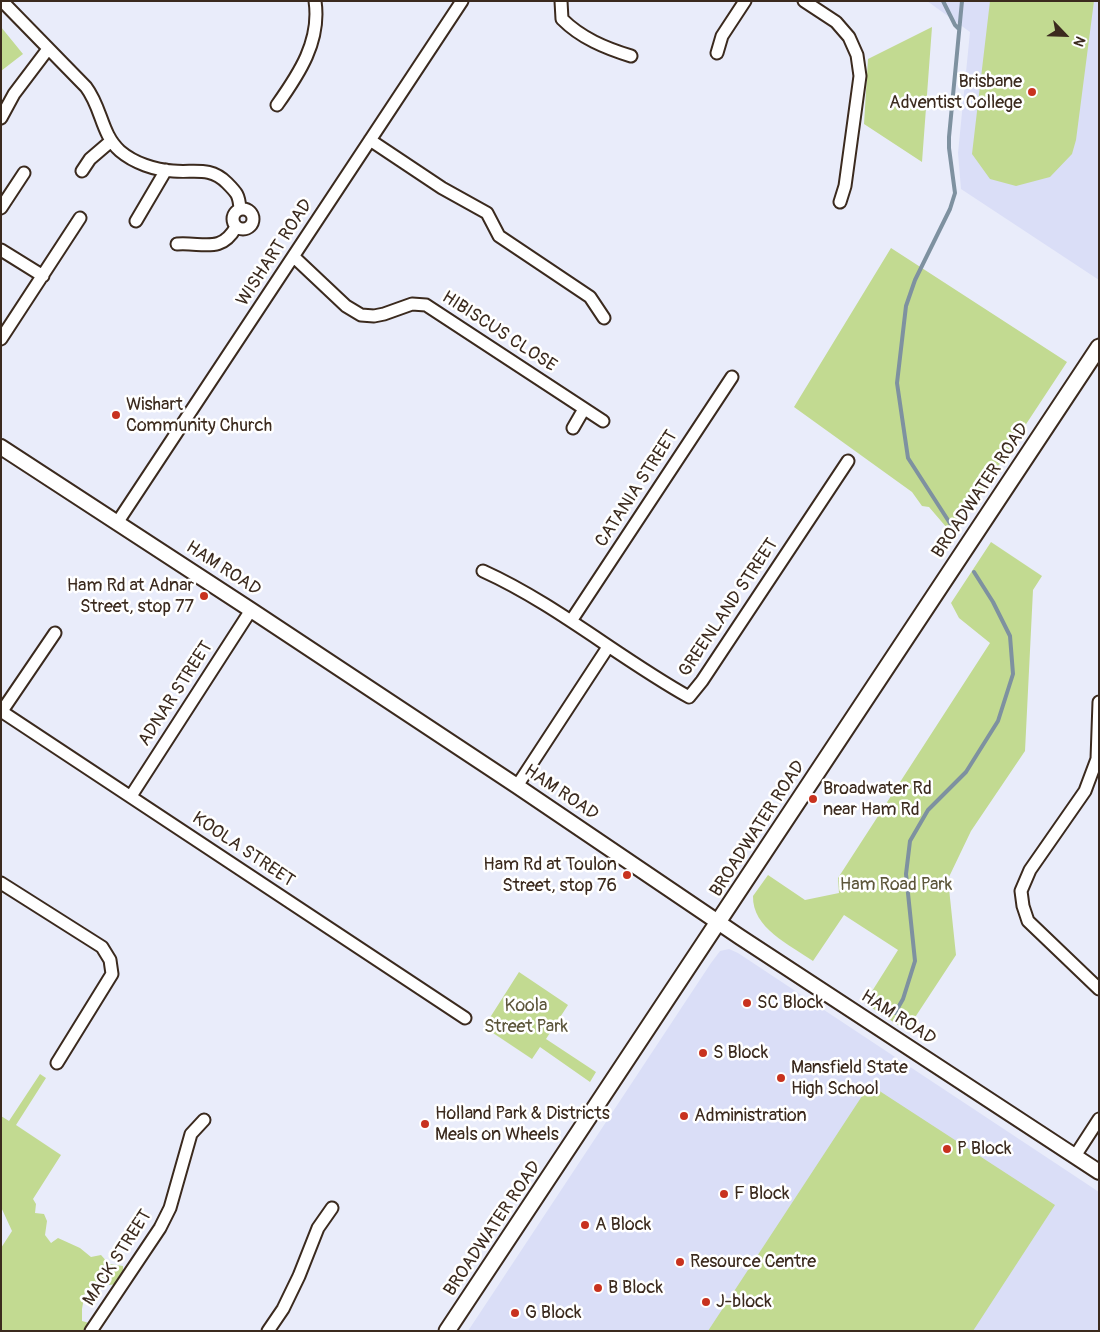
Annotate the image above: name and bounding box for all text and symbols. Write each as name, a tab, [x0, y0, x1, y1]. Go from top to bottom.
north arrow	[1040, 10, 1090, 60]
text: N	[1069, 34, 1089, 49]
place label: Brisbane Adventist College	[889, 71, 1022, 114]
marker: Brisbane Adventist College	[1026, 86, 1038, 98]
street label: WISHART ROAD	[232, 195, 318, 311]
street label: HIBISCUS CLOSE	[438, 287, 560, 377]
place label: Wishart Community Church	[126, 394, 272, 436]
marker: Wishart Community Church	[110, 409, 122, 421]
street label: BROADWATER ROAD	[928, 419, 1034, 563]
street label: CATANIA STREET	[591, 427, 683, 551]
street label: GREENLAND STREET	[675, 535, 783, 681]
street label: HAM ROAD	[182, 537, 264, 601]
place label: Ham Rd at Adnar Street, stop 77	[67, 575, 194, 618]
marker: Ham Rd at Adnar Street, stop 77	[198, 590, 210, 602]
street label: ADNAR STREET	[134, 637, 218, 751]
street label: BROADWATER ROAD	[706, 757, 810, 901]
street label: HAM ROAD	[520, 760, 602, 826]
place label: Broadwater Rd near Ham Rd	[823, 778, 932, 821]
marker: Broadwater Rd near Ham Rd	[807, 793, 819, 805]
street label: KOOLA STREET	[188, 808, 298, 892]
place label: Ham Rd at Toulon Street, stop 76	[483, 854, 617, 896]
marker: Ham Rd at Toulon Street, stop 76	[621, 869, 633, 881]
park label: Ham Road Park	[840, 874, 952, 896]
street label: HAM ROAD	[857, 986, 939, 1050]
place label: SC Block	[757, 992, 823, 1014]
park label: Koola Street Park	[484, 995, 568, 1038]
marker: SC Block	[741, 997, 753, 1009]
place label: S Block	[713, 1042, 768, 1064]
marker: S Block	[697, 1047, 709, 1059]
place label: Mansfield State High School	[791, 1057, 908, 1100]
marker: Mansfield State High School	[775, 1072, 787, 1084]
place label: Holland Park & Districts Meals on Wheels	[435, 1103, 610, 1146]
place label: Administration	[694, 1105, 807, 1127]
marker: Administration	[678, 1110, 690, 1122]
marker: Holland Park & Districts Meals on Wheels	[419, 1118, 431, 1130]
place label: P Block	[957, 1138, 1012, 1160]
marker: P Block	[941, 1143, 953, 1155]
street label: BROADWATER ROAD	[440, 1157, 546, 1301]
place label: F Block	[734, 1183, 790, 1205]
marker: F Block	[718, 1188, 730, 1200]
street label: MACK STREET	[79, 1206, 157, 1310]
place label: A Block	[595, 1214, 651, 1236]
marker: A Block	[579, 1219, 591, 1231]
place label: Resource Centre	[690, 1251, 816, 1273]
marker: Resource Centre	[674, 1256, 686, 1268]
place label: B Block	[608, 1277, 663, 1299]
marker: B Block	[592, 1282, 604, 1294]
place label: J-block	[716, 1291, 772, 1313]
marker: J-block	[700, 1296, 712, 1308]
place label: G Block	[525, 1302, 582, 1324]
marker: G Block	[509, 1307, 521, 1319]

